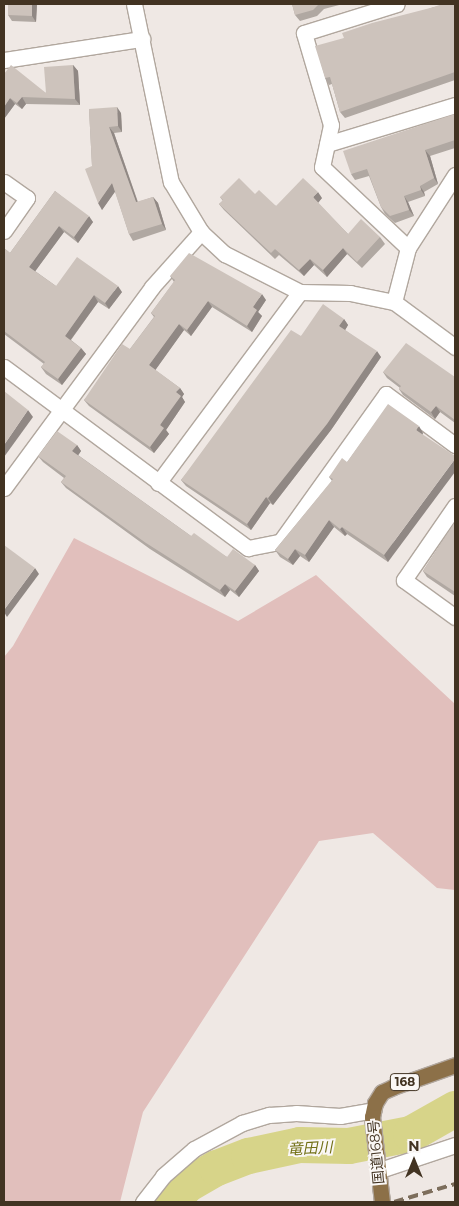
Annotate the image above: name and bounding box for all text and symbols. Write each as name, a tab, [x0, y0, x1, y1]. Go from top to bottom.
road number: 168	[389, 1072, 421, 1092]
street label: 国道168号	[365, 1119, 387, 1185]
north arrow	[389, 1136, 439, 1186]
text: N	[408, 1137, 420, 1155]
water label: 竜田川	[287, 1138, 333, 1158]

